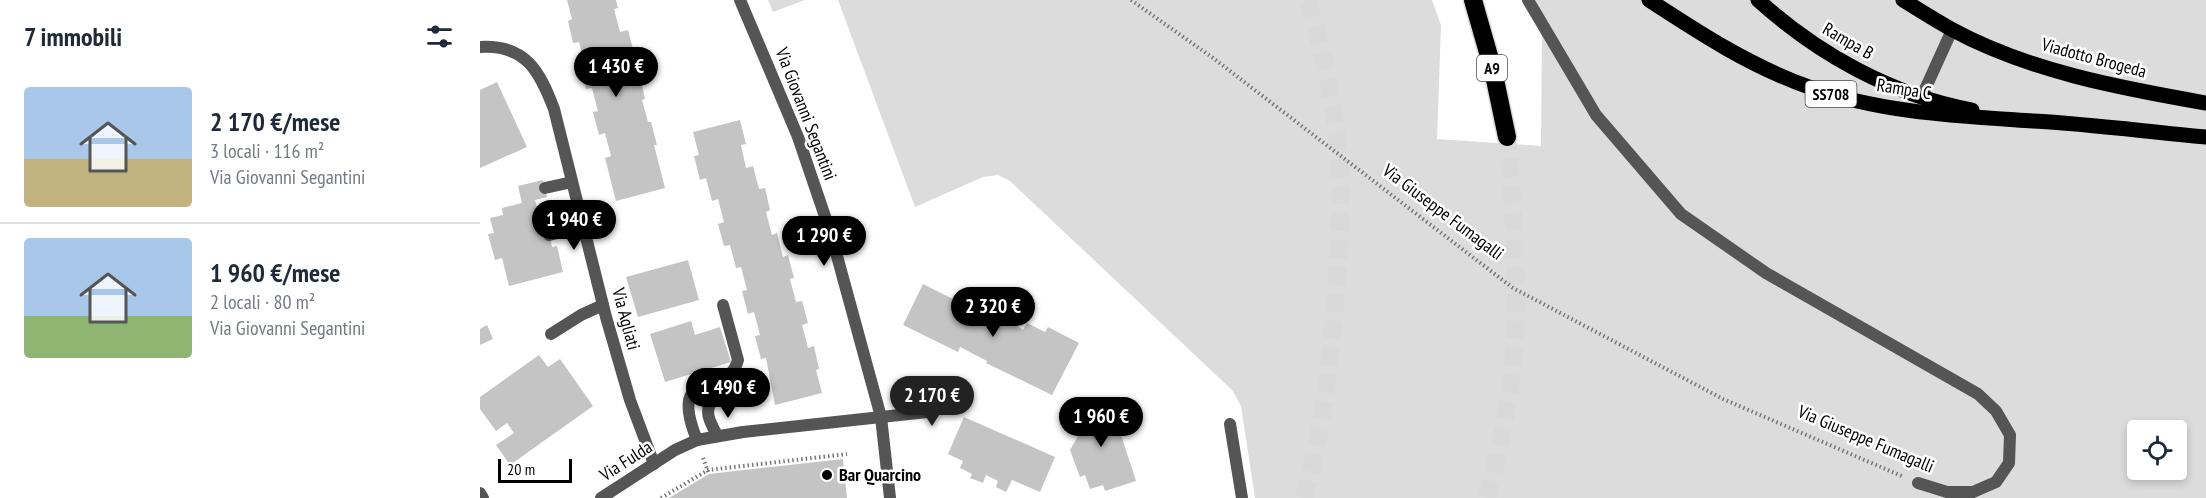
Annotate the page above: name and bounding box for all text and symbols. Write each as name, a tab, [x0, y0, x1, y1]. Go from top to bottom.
street label: Rampa B	[1819, 17, 1878, 64]
text: 7 immobili	[24, 20, 122, 53]
icon: filters	[423, 20, 456, 53]
street label: Viadotto Brogeda	[2038, 32, 2149, 83]
street label: Via Giovanni Segantini	[770, 43, 842, 183]
pin: 1 430 €	[561, 47, 671, 98]
text: 1 430 €	[588, 53, 644, 79]
road number: A9	[1477, 55, 1507, 81]
street label: Rampa C	[1875, 73, 1933, 104]
road number: SS708	[1806, 81, 1856, 107]
text: 2 170 €/mese	[210, 105, 340, 138]
icon: home	[72, 111, 144, 183]
text: 3 locali · 116 m²	[210, 138, 324, 164]
street label: Via Giuseppe Fumagalli	[1377, 158, 1508, 265]
text: Via Giovanni Segantini	[210, 164, 365, 190]
pin: 1 940 €	[519, 200, 629, 251]
text: 1 940 €	[546, 206, 602, 232]
pin: 1 290 €	[769, 216, 879, 267]
text: 1 290 €	[796, 222, 852, 248]
text: 1 960 €/mese	[210, 256, 340, 289]
icon: home	[72, 262, 144, 334]
street label: Via Agliati	[607, 284, 646, 352]
pin: 2 320 €	[938, 287, 1048, 338]
text: 2 locali · 80 m²	[210, 289, 315, 315]
text: 2 320 €	[965, 293, 1021, 319]
text: Via Giovanni Segantini	[210, 315, 365, 341]
pin: 1 490 €	[673, 368, 783, 419]
text: 1 490 €	[700, 374, 756, 400]
pin: 2 170 €	[877, 376, 987, 427]
text: 2 170 €	[904, 382, 960, 408]
pin: 1 960 €	[1046, 397, 1156, 448]
street label: Via Giuseppe Fumagalli	[1794, 399, 1938, 478]
text: 1 960 €	[1073, 403, 1129, 429]
map controls	[2127, 420, 2187, 480]
button: locate	[2127, 420, 2187, 480]
street label: Via Fulda	[594, 435, 656, 486]
scale bar	[498, 456, 572, 484]
text: 20 m	[507, 459, 535, 479]
place label: Bar Quarcino	[839, 463, 921, 486]
marker: Bar Quarcino	[820, 468, 834, 482]

